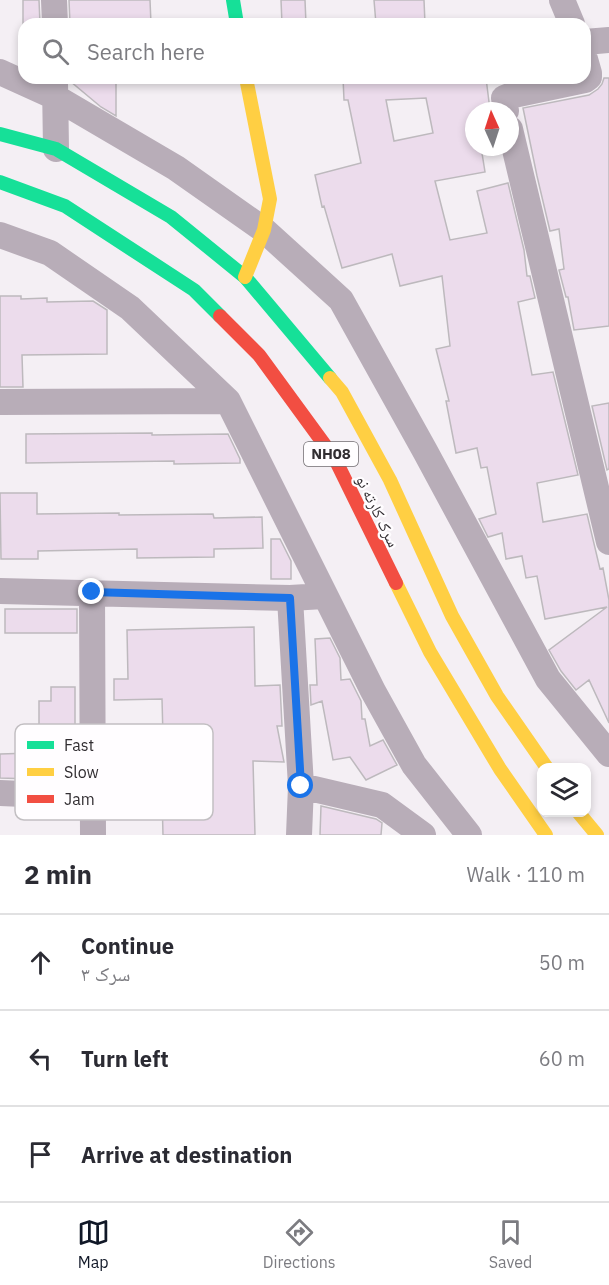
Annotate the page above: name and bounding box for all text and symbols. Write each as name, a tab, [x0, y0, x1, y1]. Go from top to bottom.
search box	[18, 18, 591, 84]
icon: search	[39, 35, 72, 68]
text: Search here	[87, 37, 205, 66]
north arrow	[465, 102, 519, 156]
road number: NH08	[304, 442, 358, 466]
street label: سرک کارته نو	[352, 472, 404, 550]
route end	[78, 578, 104, 604]
legend	[15, 724, 213, 820]
text: Fast	[64, 735, 94, 755]
text: Slow	[64, 762, 99, 782]
map controls	[537, 763, 591, 817]
button: layers	[537, 763, 591, 817]
route start	[287, 772, 313, 798]
text: Jam	[64, 789, 95, 809]
text: 2 min	[24, 857, 92, 891]
text: Walk · 110 m	[467, 861, 585, 888]
text: Continue	[81, 931, 174, 960]
icon: ahead	[24, 946, 57, 979]
text: 50 m	[539, 949, 585, 976]
text: سرک ۳	[81, 960, 130, 987]
icon: left	[24, 1042, 57, 1075]
text: Turn left	[81, 1044, 169, 1073]
text: 60 m	[539, 1045, 585, 1072]
icon: arrive	[24, 1138, 57, 1171]
text: Arrive at destination	[81, 1140, 292, 1169]
tab: Map	[77, 1216, 110, 1272]
tab: Directions	[263, 1216, 336, 1272]
tab: Saved	[489, 1216, 532, 1272]

